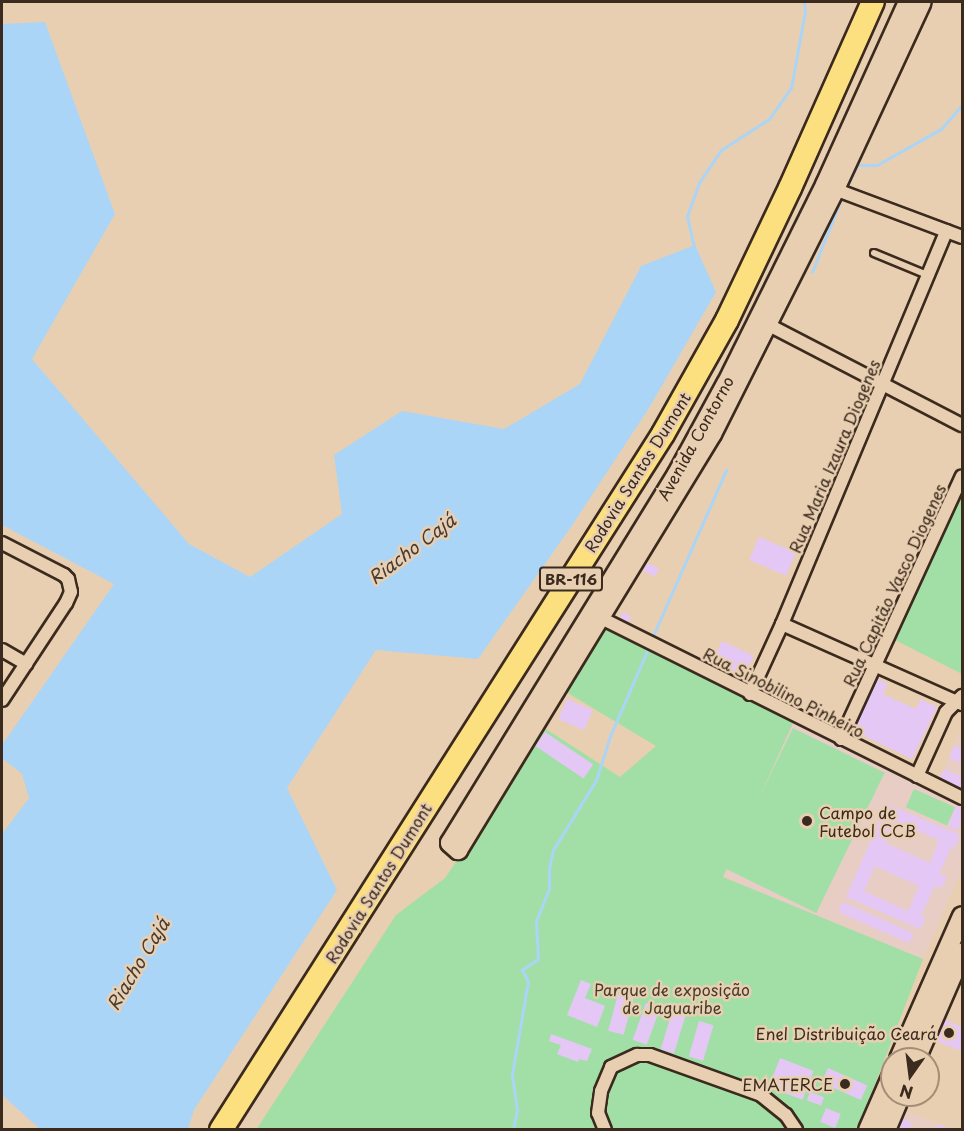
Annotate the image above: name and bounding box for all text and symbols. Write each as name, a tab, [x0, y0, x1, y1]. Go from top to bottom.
street label: Rua Maria Izaura Diogenes	[784, 355, 884, 557]
street label: Avenida Contorno	[653, 373, 737, 503]
street label: Rodovia Santos Dumont	[580, 389, 694, 555]
street label: Rua Capitão Vasco Diogenes	[839, 481, 949, 689]
water label: Riacho Cajá	[364, 509, 460, 589]
road number: BR-116	[538, 567, 604, 591]
street label: Rua Sinobilino Pinheiro	[700, 643, 868, 741]
street label: Rodovia Santos Dumont	[321, 800, 435, 966]
place label: Campo de Futebol CCB	[819, 802, 915, 840]
marker: Campo de Futebol CCB	[800, 814, 814, 828]
water label: Riacho Cajá	[102, 914, 174, 1014]
park label: Parque de exposição de Jaguaribe	[593, 979, 751, 1017]
place label: Enel Distribuição Ceará	[754, 1023, 937, 1043]
marker: Enel Distribuição Ceará	[942, 1026, 956, 1040]
north arrow	[880, 1047, 940, 1107]
place label: EMATERCE	[742, 1074, 833, 1094]
marker: EMATERCE	[838, 1077, 852, 1091]
text: N	[897, 1079, 915, 1106]

